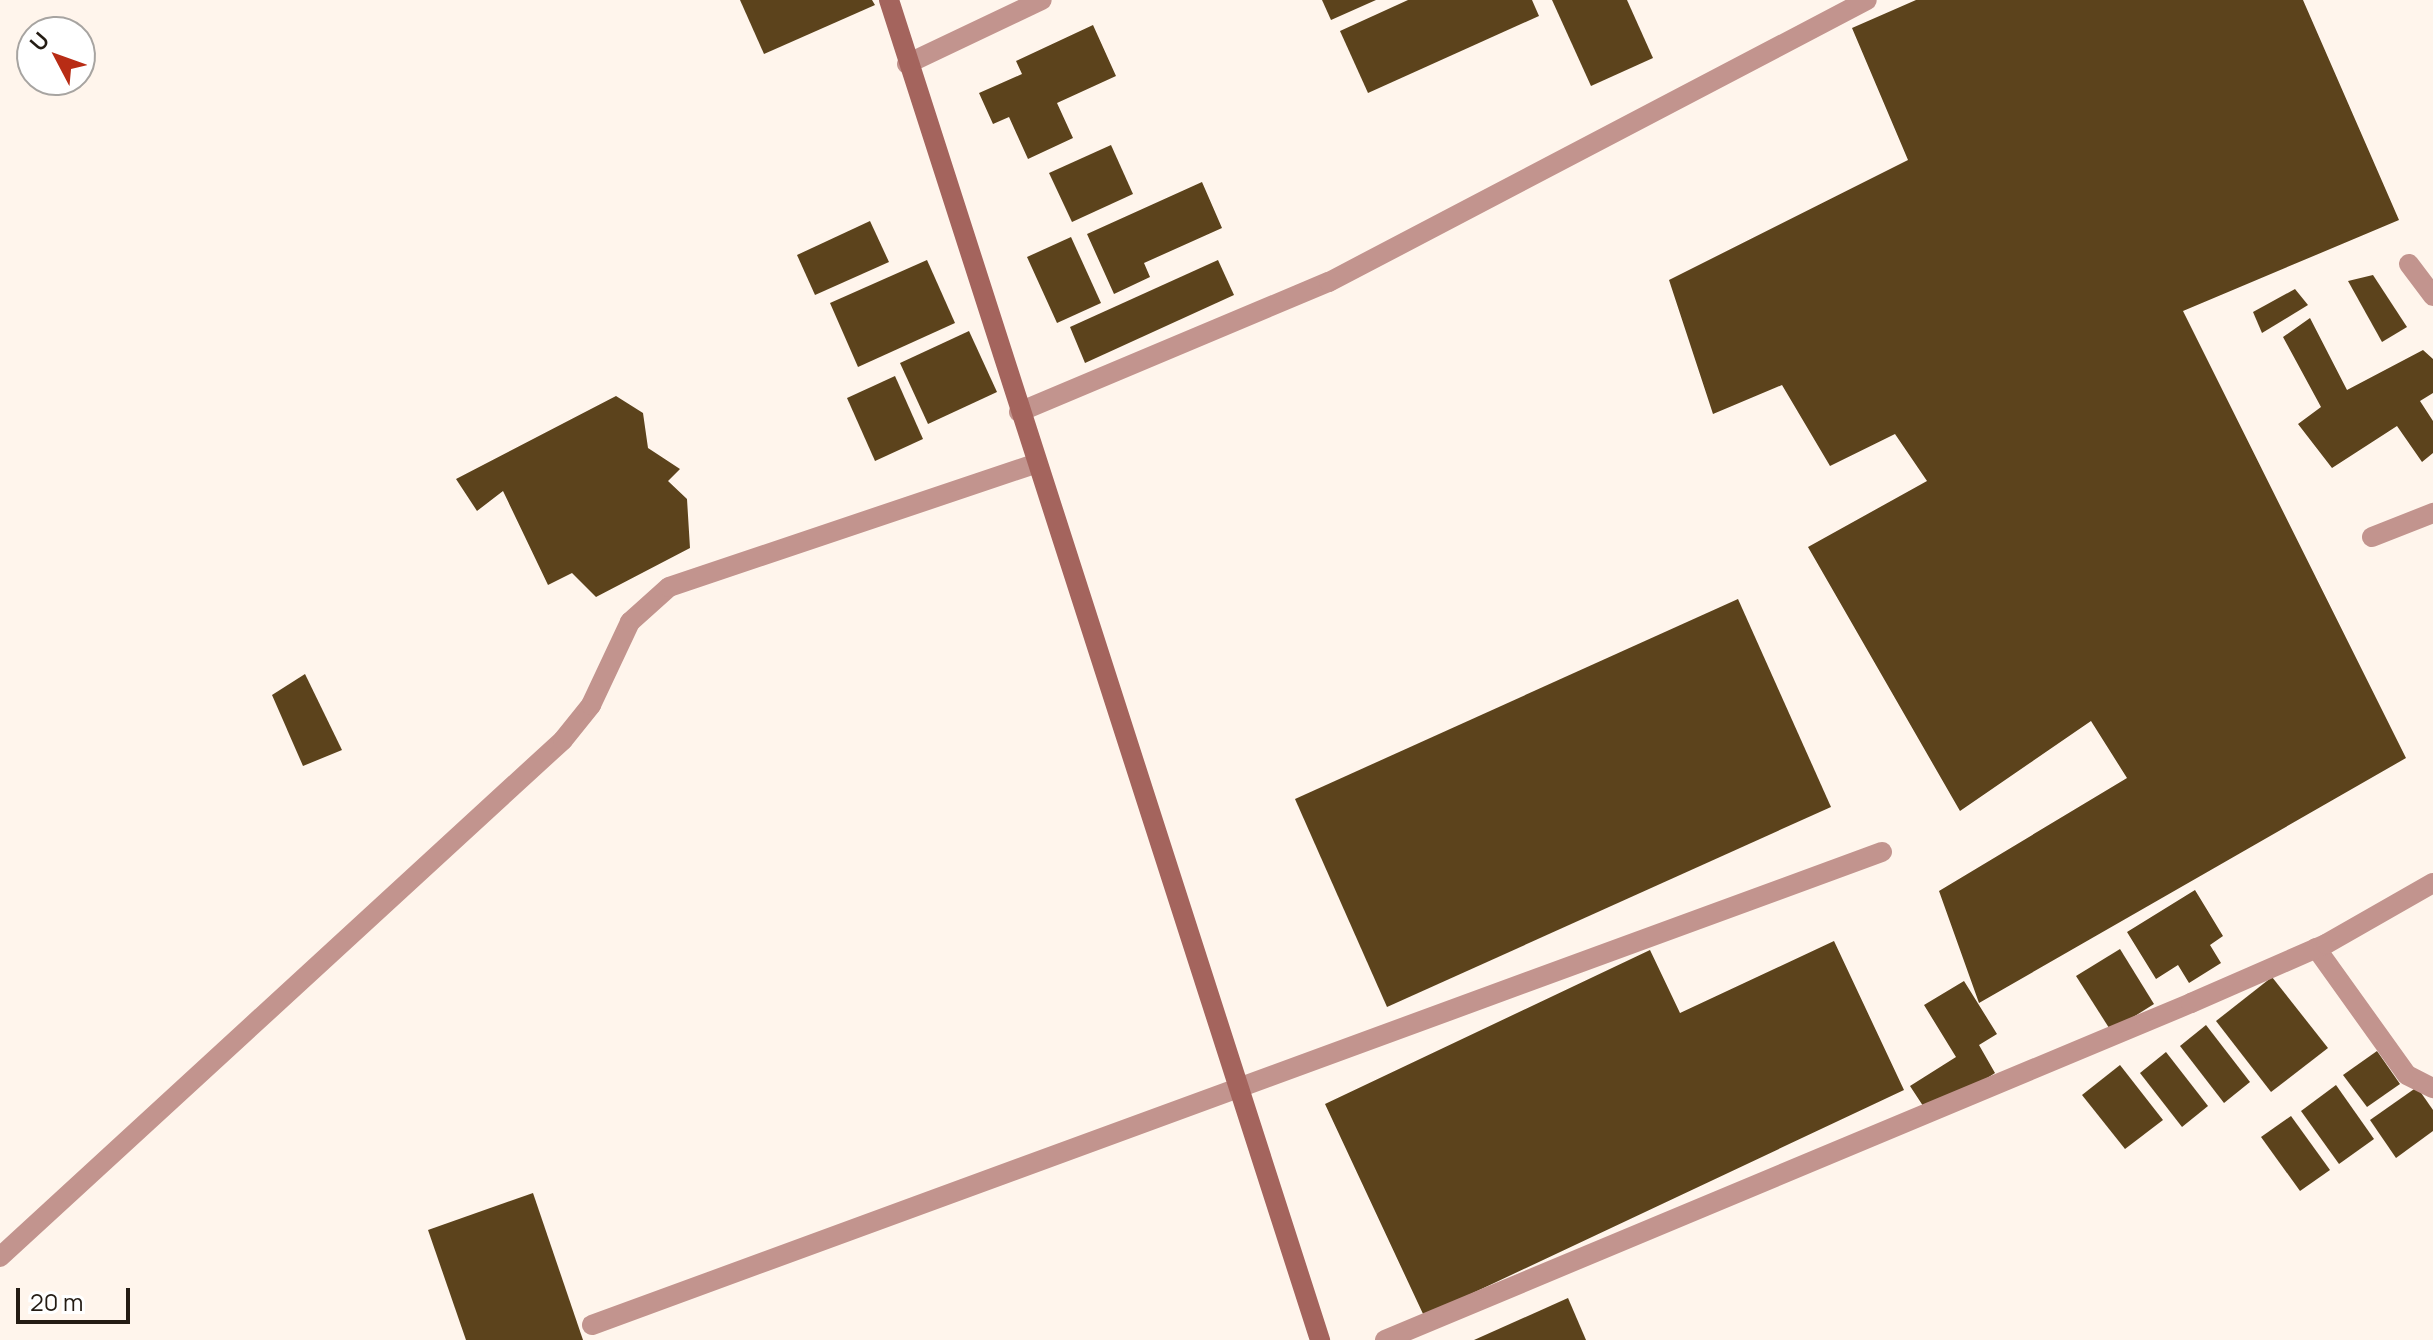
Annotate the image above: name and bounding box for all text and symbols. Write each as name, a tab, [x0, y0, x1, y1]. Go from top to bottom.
north arrow	[16, 16, 96, 96]
text: U	[23, 26, 56, 57]
scale bar	[20, 1272, 134, 1322]
text: 20 m	[30, 1285, 83, 1318]

